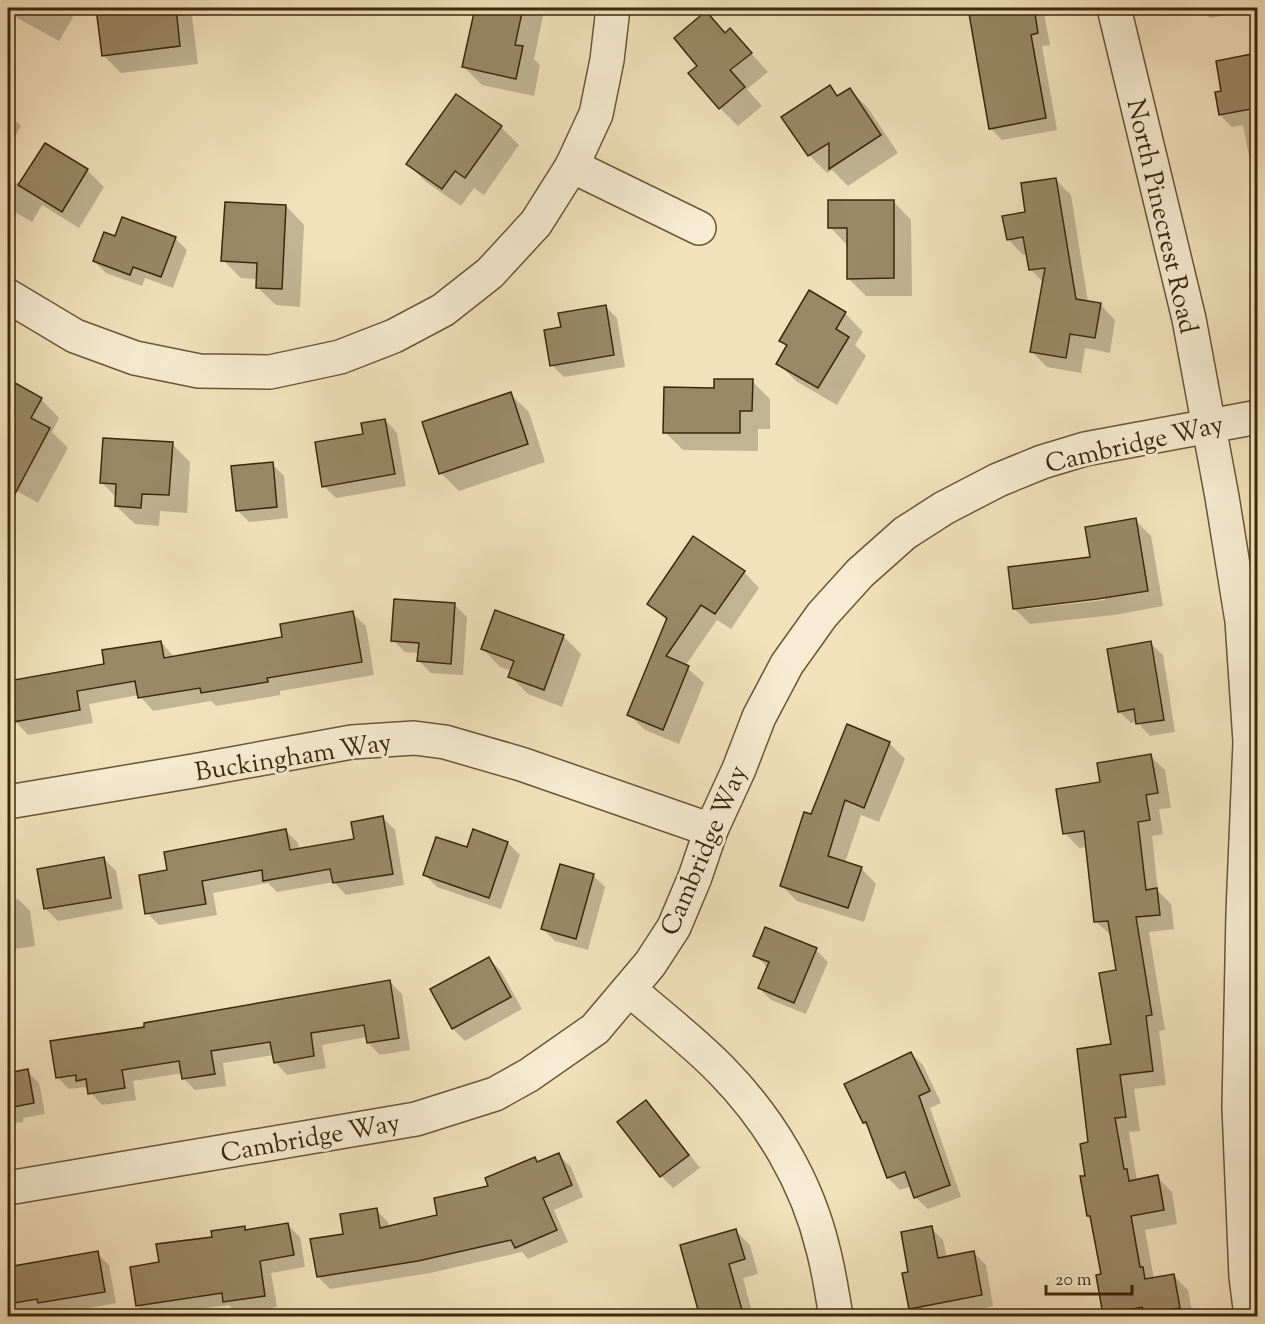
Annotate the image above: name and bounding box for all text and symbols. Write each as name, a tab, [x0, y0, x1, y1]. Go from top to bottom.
street label: North Pinecrest Road	[1116, 96, 1206, 338]
street label: Cambridge Way	[1042, 407, 1227, 484]
street label: Buckingham Way	[192, 725, 394, 792]
street label: Cambridge Way	[653, 760, 758, 942]
street label: Cambridge Way	[218, 1105, 403, 1173]
scale bar	[1046, 1258, 1132, 1296]
text: 20 m	[1055, 1268, 1092, 1294]

